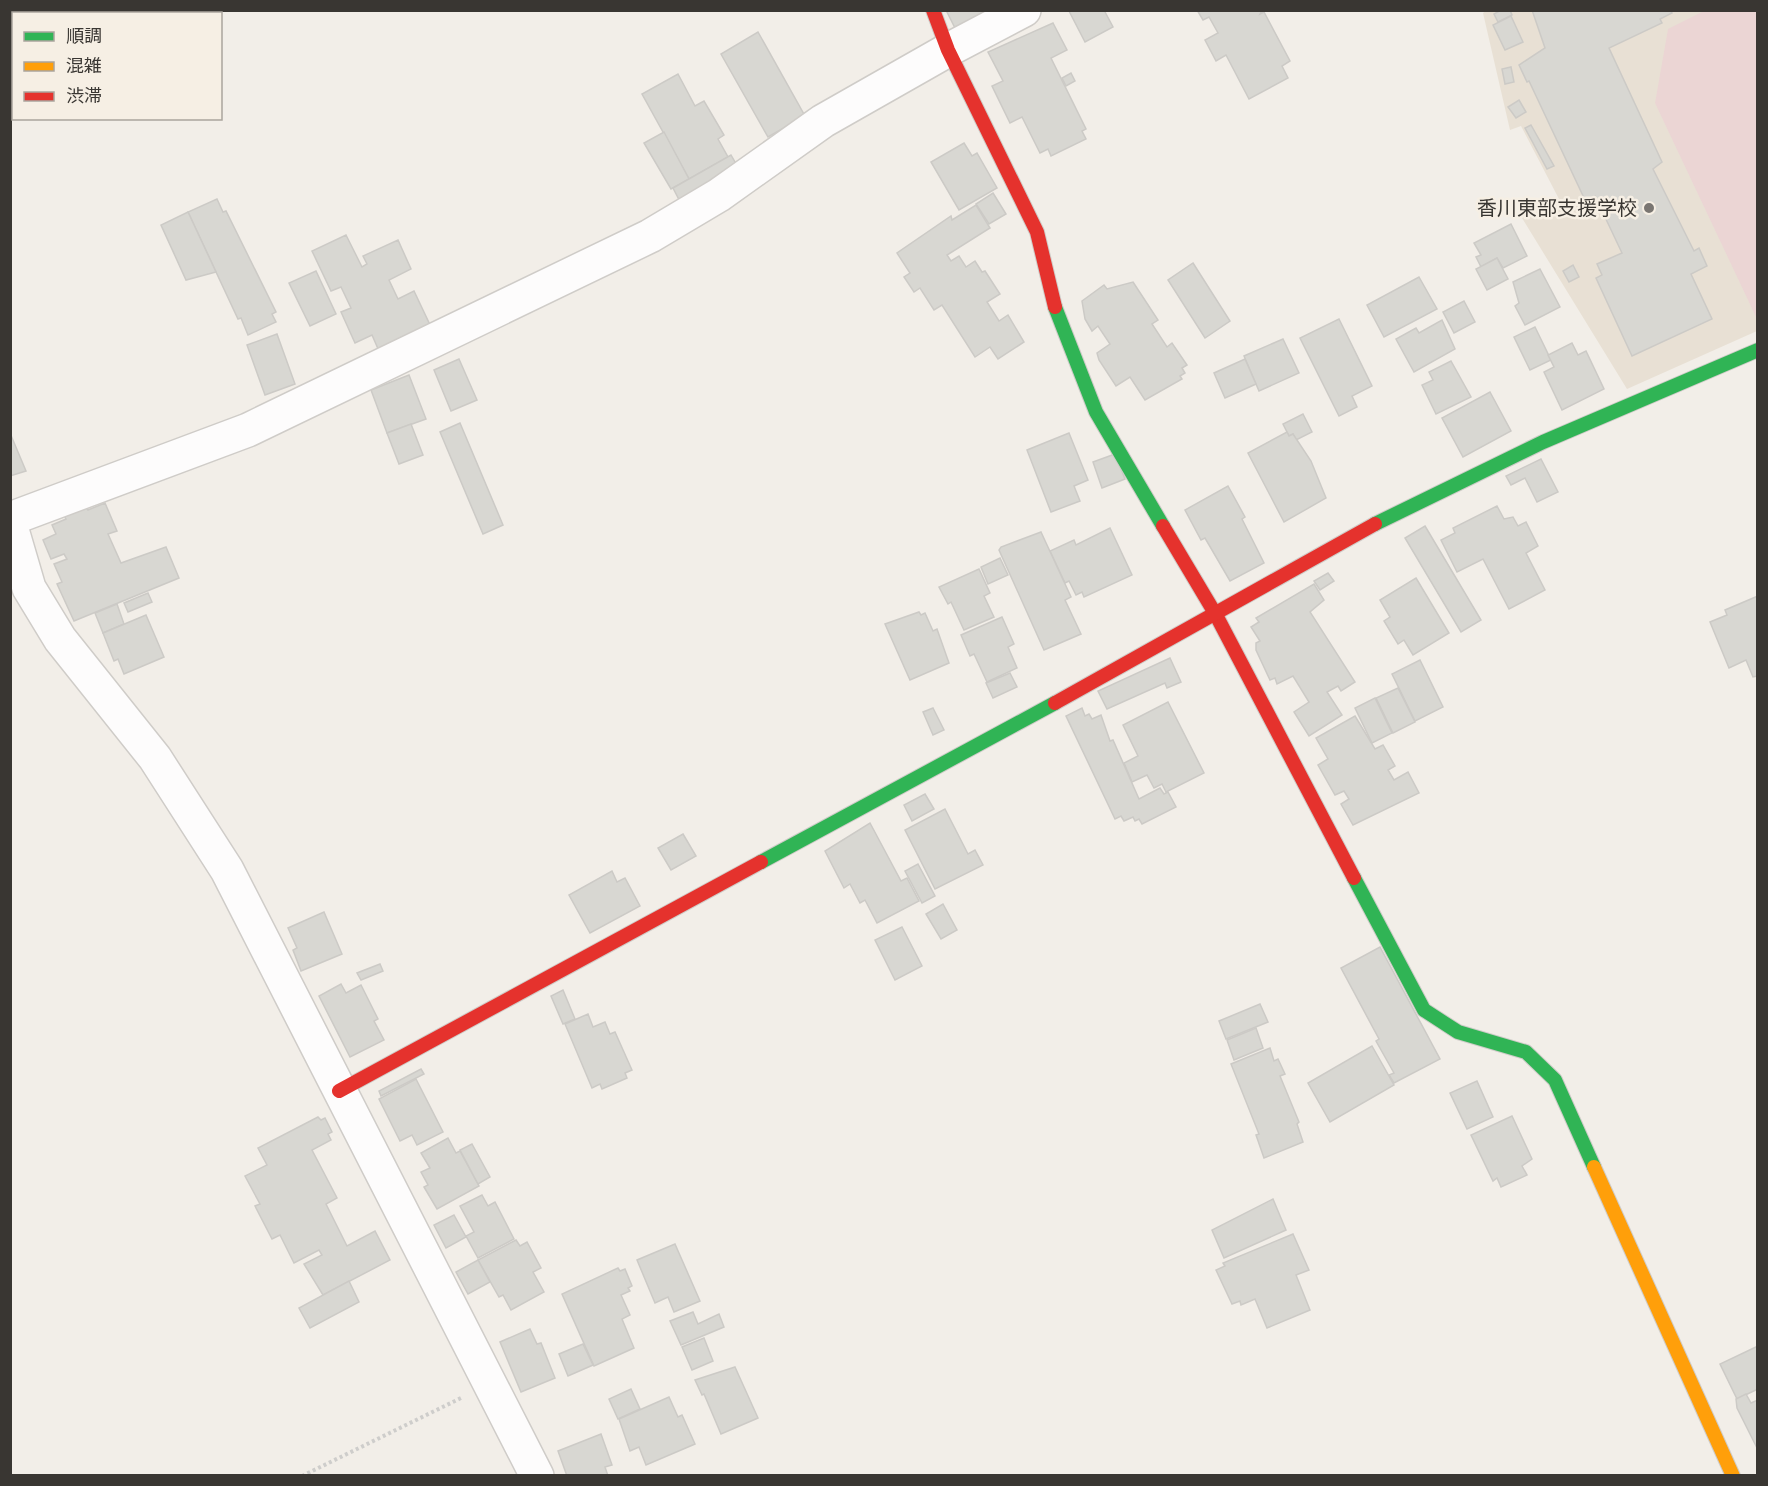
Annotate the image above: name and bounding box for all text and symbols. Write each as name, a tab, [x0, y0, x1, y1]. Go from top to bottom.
legend	[12, 12, 222, 120]
text: 順調	[66, 25, 102, 47]
text: 混雑	[66, 55, 102, 77]
text: 渋滞	[66, 85, 102, 107]
place label: 香川東部支援学校	[1477, 196, 1637, 220]
marker: 香川東部支援学校	[1642, 201, 1656, 215]

